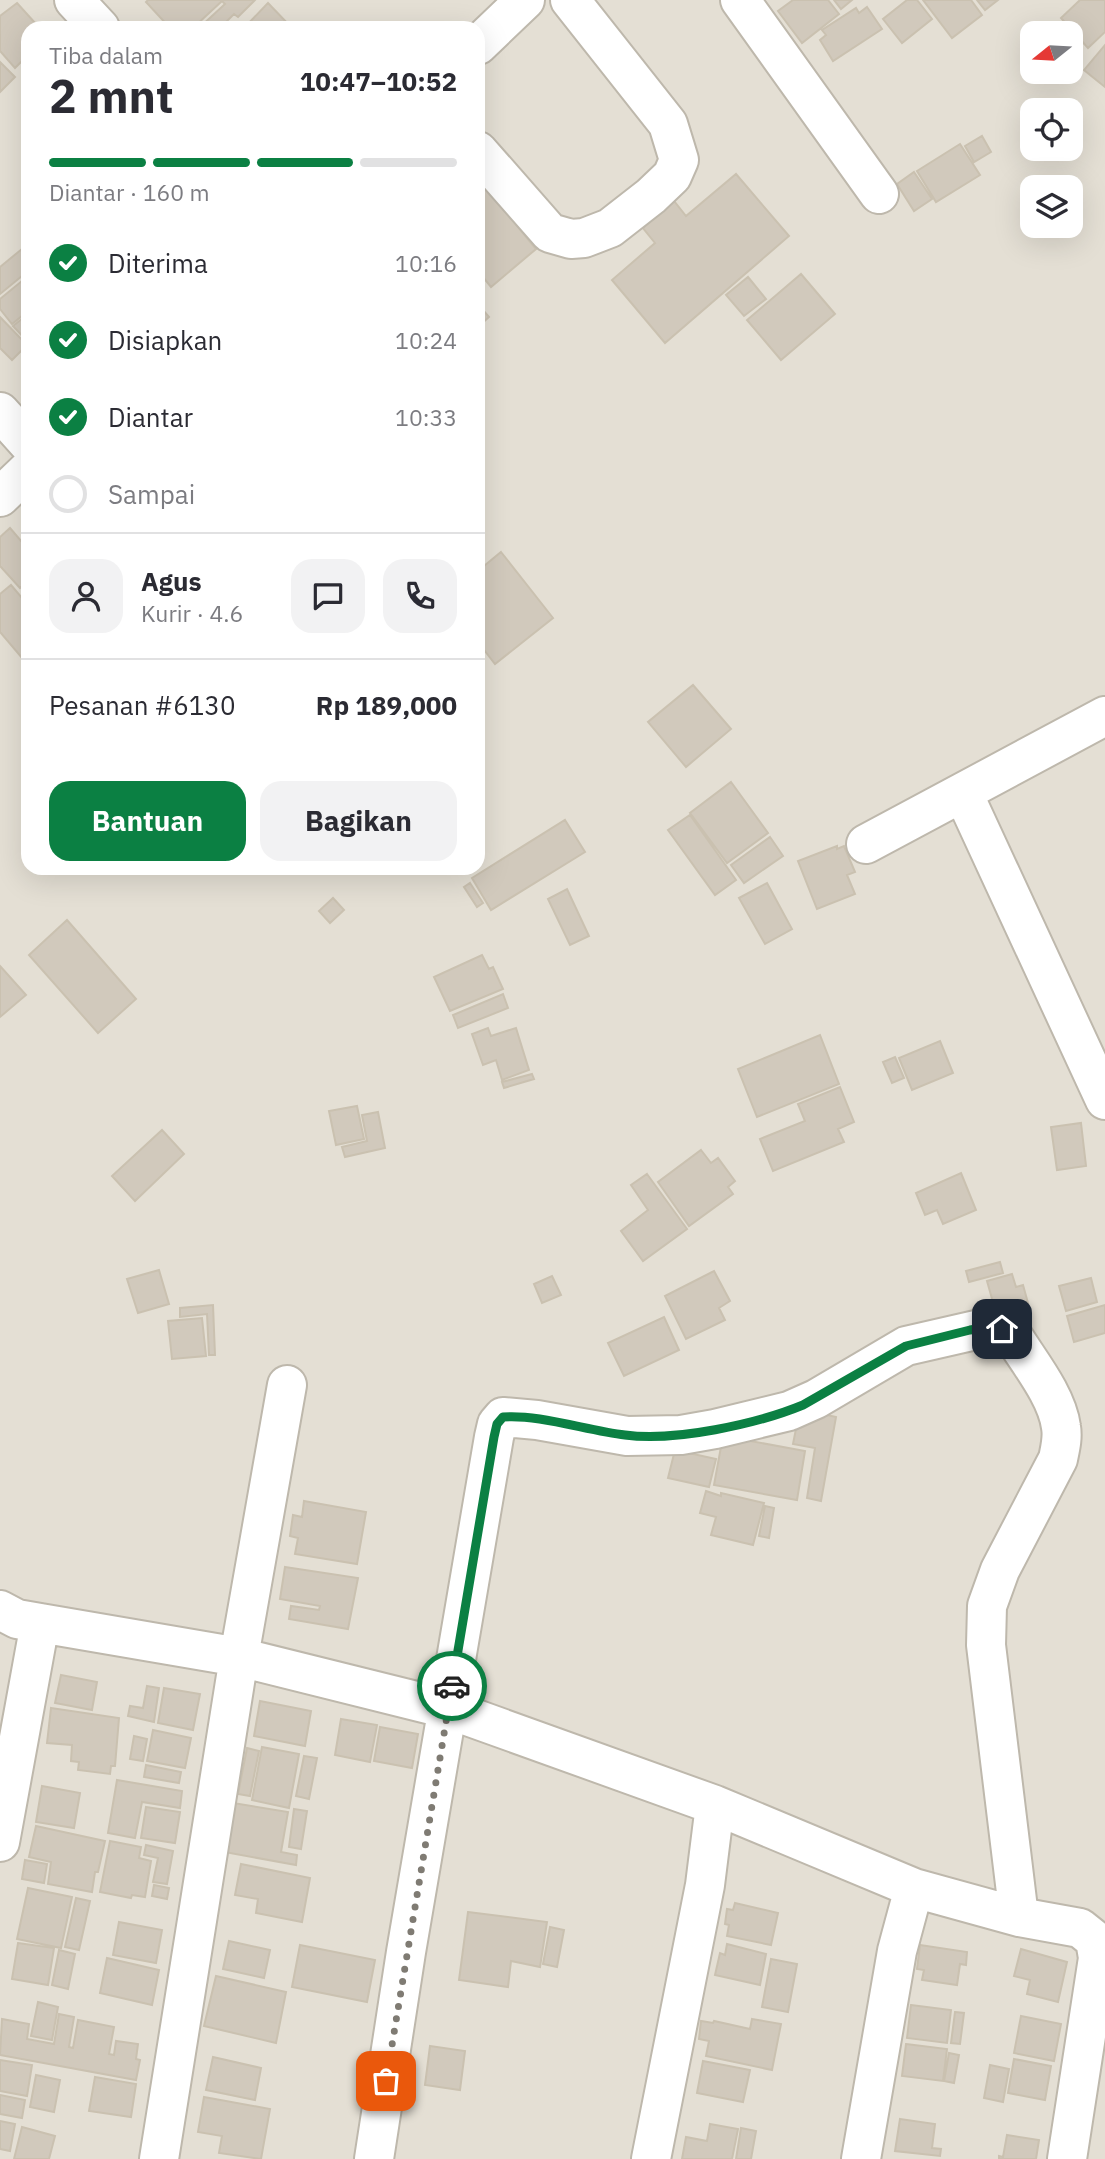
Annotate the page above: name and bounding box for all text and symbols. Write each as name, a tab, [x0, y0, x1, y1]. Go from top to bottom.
north arrow	[1020, 21, 1083, 84]
map controls	[1020, 21, 1083, 238]
text: Tiba dalam	[49, 40, 163, 70]
text: 10:47–10:52	[300, 64, 457, 98]
text: 2 mnt	[49, 66, 174, 126]
button: locate	[1020, 98, 1083, 161]
button: layers	[1020, 175, 1083, 238]
text: Diantar · 160 m	[49, 177, 210, 207]
icon: check	[49, 244, 87, 282]
text: Diterima	[108, 246, 208, 280]
text: 10:16	[395, 248, 457, 278]
icon: check	[49, 321, 87, 359]
text: Disiapkan	[108, 323, 222, 357]
text: 10:24	[395, 325, 457, 355]
icon: check	[49, 398, 87, 436]
text: Diantar	[108, 400, 193, 434]
text: 10:33	[395, 402, 457, 432]
text: Sampai	[108, 477, 195, 511]
button: person	[49, 559, 123, 633]
button: chat	[291, 559, 365, 633]
button: phone	[383, 559, 457, 633]
text: Agus	[141, 564, 202, 598]
text: Kurir · 4.6	[141, 598, 243, 628]
text: Pesanan #6130	[49, 688, 236, 722]
text: Rp 189,000	[316, 688, 457, 722]
button: Bantuan	[49, 781, 246, 861]
button: Bagikan	[260, 781, 457, 861]
pin	[972, 1299, 1032, 1359]
icon: home	[983, 1310, 1021, 1348]
courier	[417, 1651, 487, 1721]
icon: car	[433, 1667, 471, 1705]
pin	[356, 2051, 416, 2111]
icon: bag	[367, 2062, 405, 2100]

